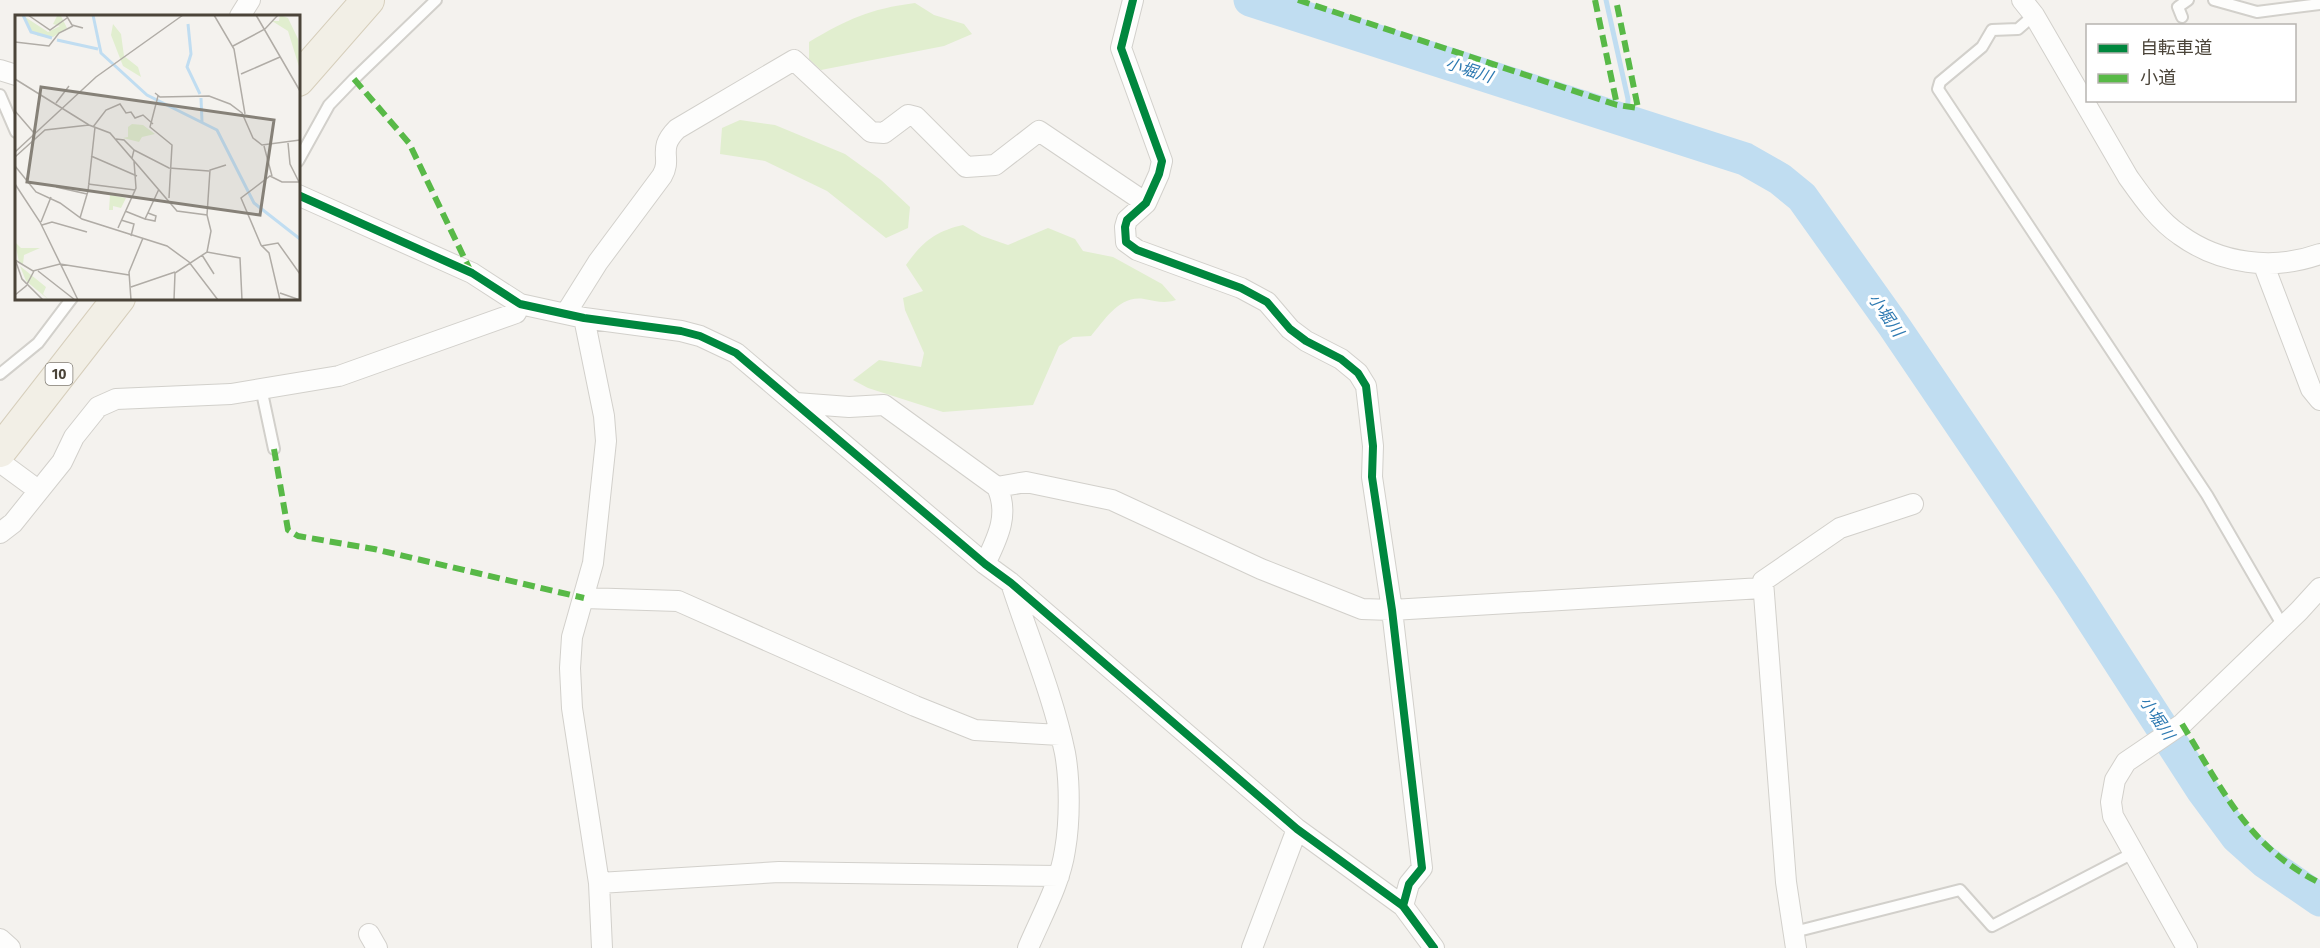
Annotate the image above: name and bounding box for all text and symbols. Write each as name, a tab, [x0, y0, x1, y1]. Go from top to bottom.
inset map	[15, 15, 300, 300]
legend	[2086, 24, 2296, 102]
text: 自転車道	[2140, 37, 2212, 59]
water label: 小堀川	[1443, 54, 1497, 87]
text: 小道	[2140, 67, 2176, 89]
water label: 小堀川	[1864, 290, 1909, 342]
road number: 10	[46, 363, 72, 385]
water label: 小堀川	[2136, 693, 2179, 745]

